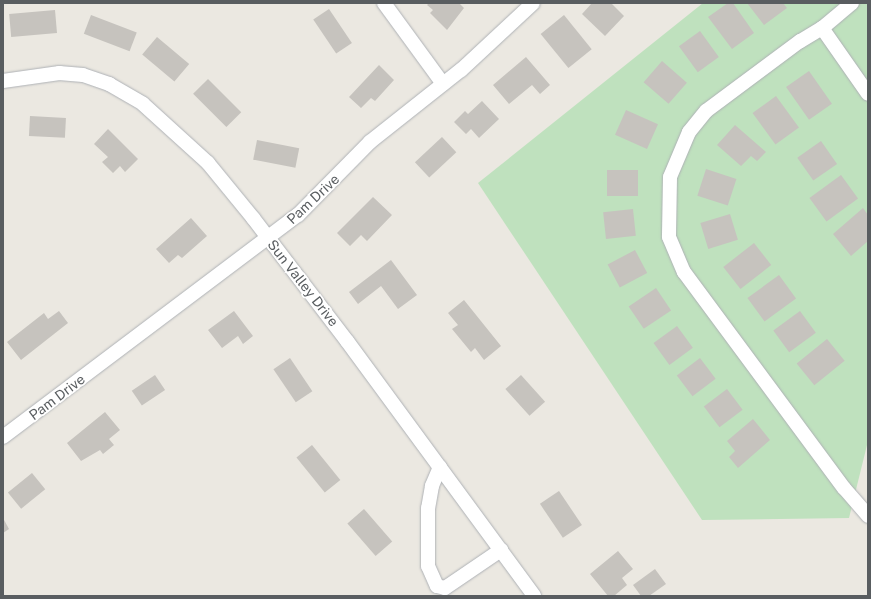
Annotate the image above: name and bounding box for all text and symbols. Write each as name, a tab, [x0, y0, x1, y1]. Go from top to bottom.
street label: Pam Drive	[283, 171, 343, 227]
street label: Sun Valley Drive	[264, 236, 342, 330]
street label: Pam Drive	[26, 371, 88, 423]

